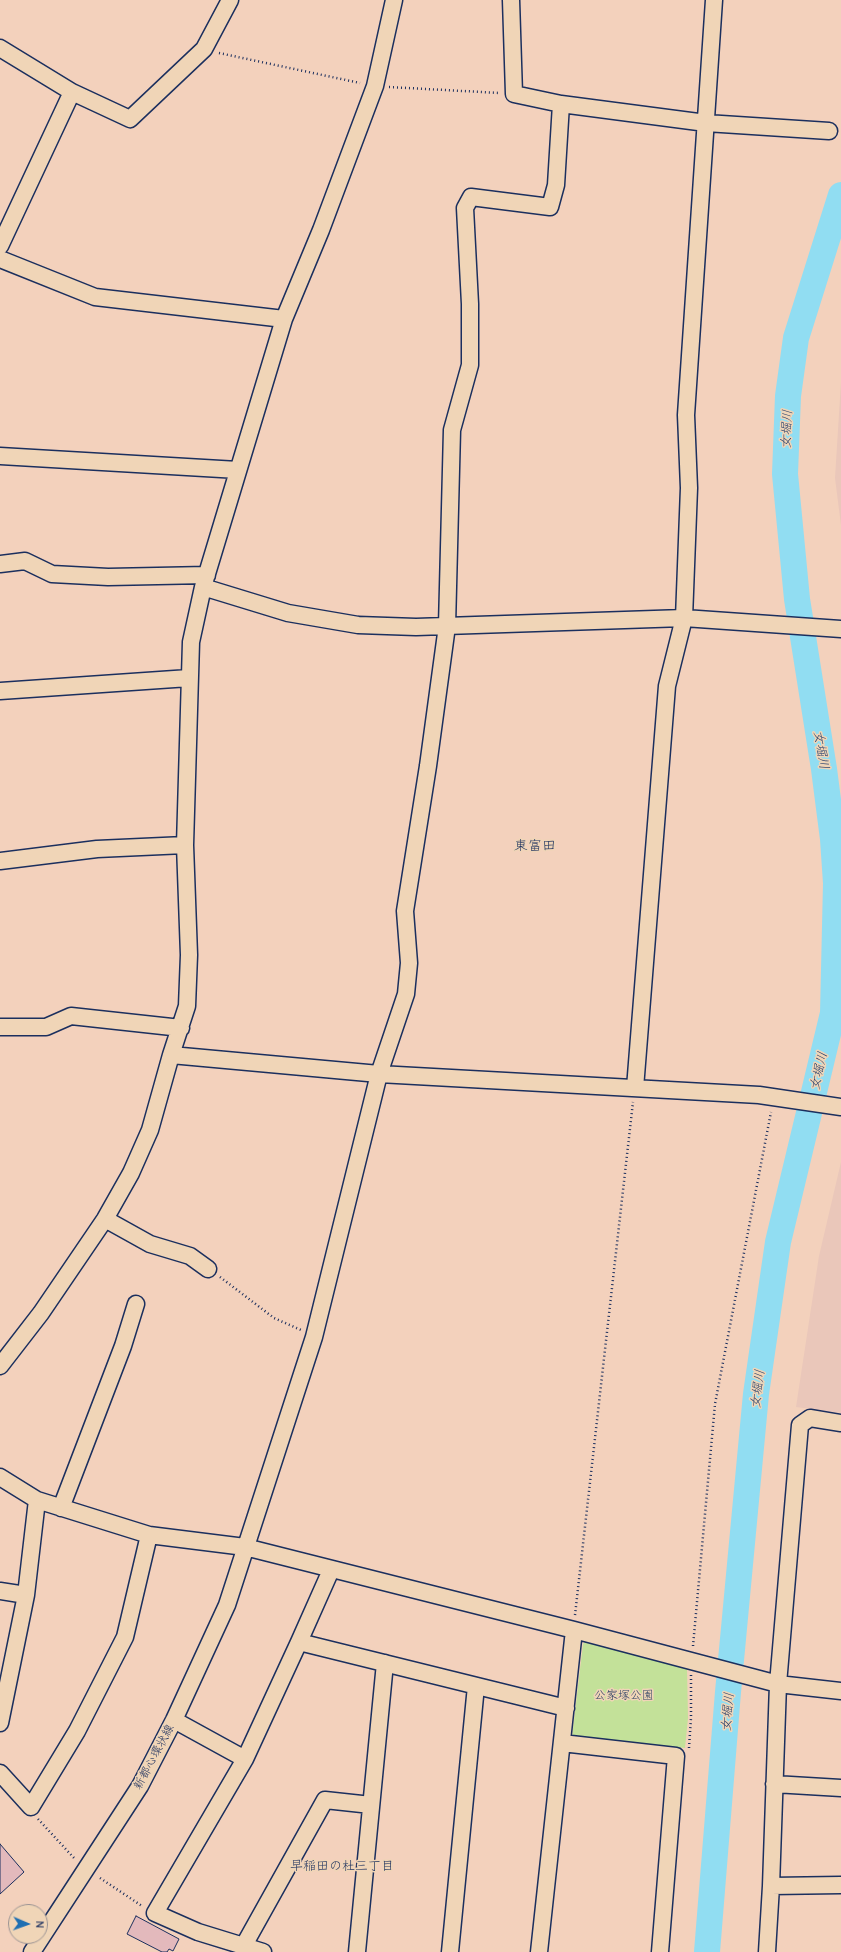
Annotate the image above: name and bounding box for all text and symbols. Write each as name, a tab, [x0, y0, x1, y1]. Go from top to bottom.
water label: 女堀川	[778, 409, 796, 449]
water label: 女堀川	[810, 730, 832, 770]
district label: 東富田	[514, 838, 556, 854]
water label: 女堀川	[807, 1050, 831, 1092]
water label: 女堀川	[748, 1369, 768, 1409]
park label: 公家塚公園	[594, 1689, 654, 1703]
water label: 女堀川	[719, 1692, 737, 1732]
street label: 新都心環状線	[131, 1722, 177, 1792]
district label: 早稲田の杜三丁目	[290, 1858, 394, 1874]
north arrow	[8, 1904, 48, 1944]
text: N	[33, 1921, 46, 1928]

